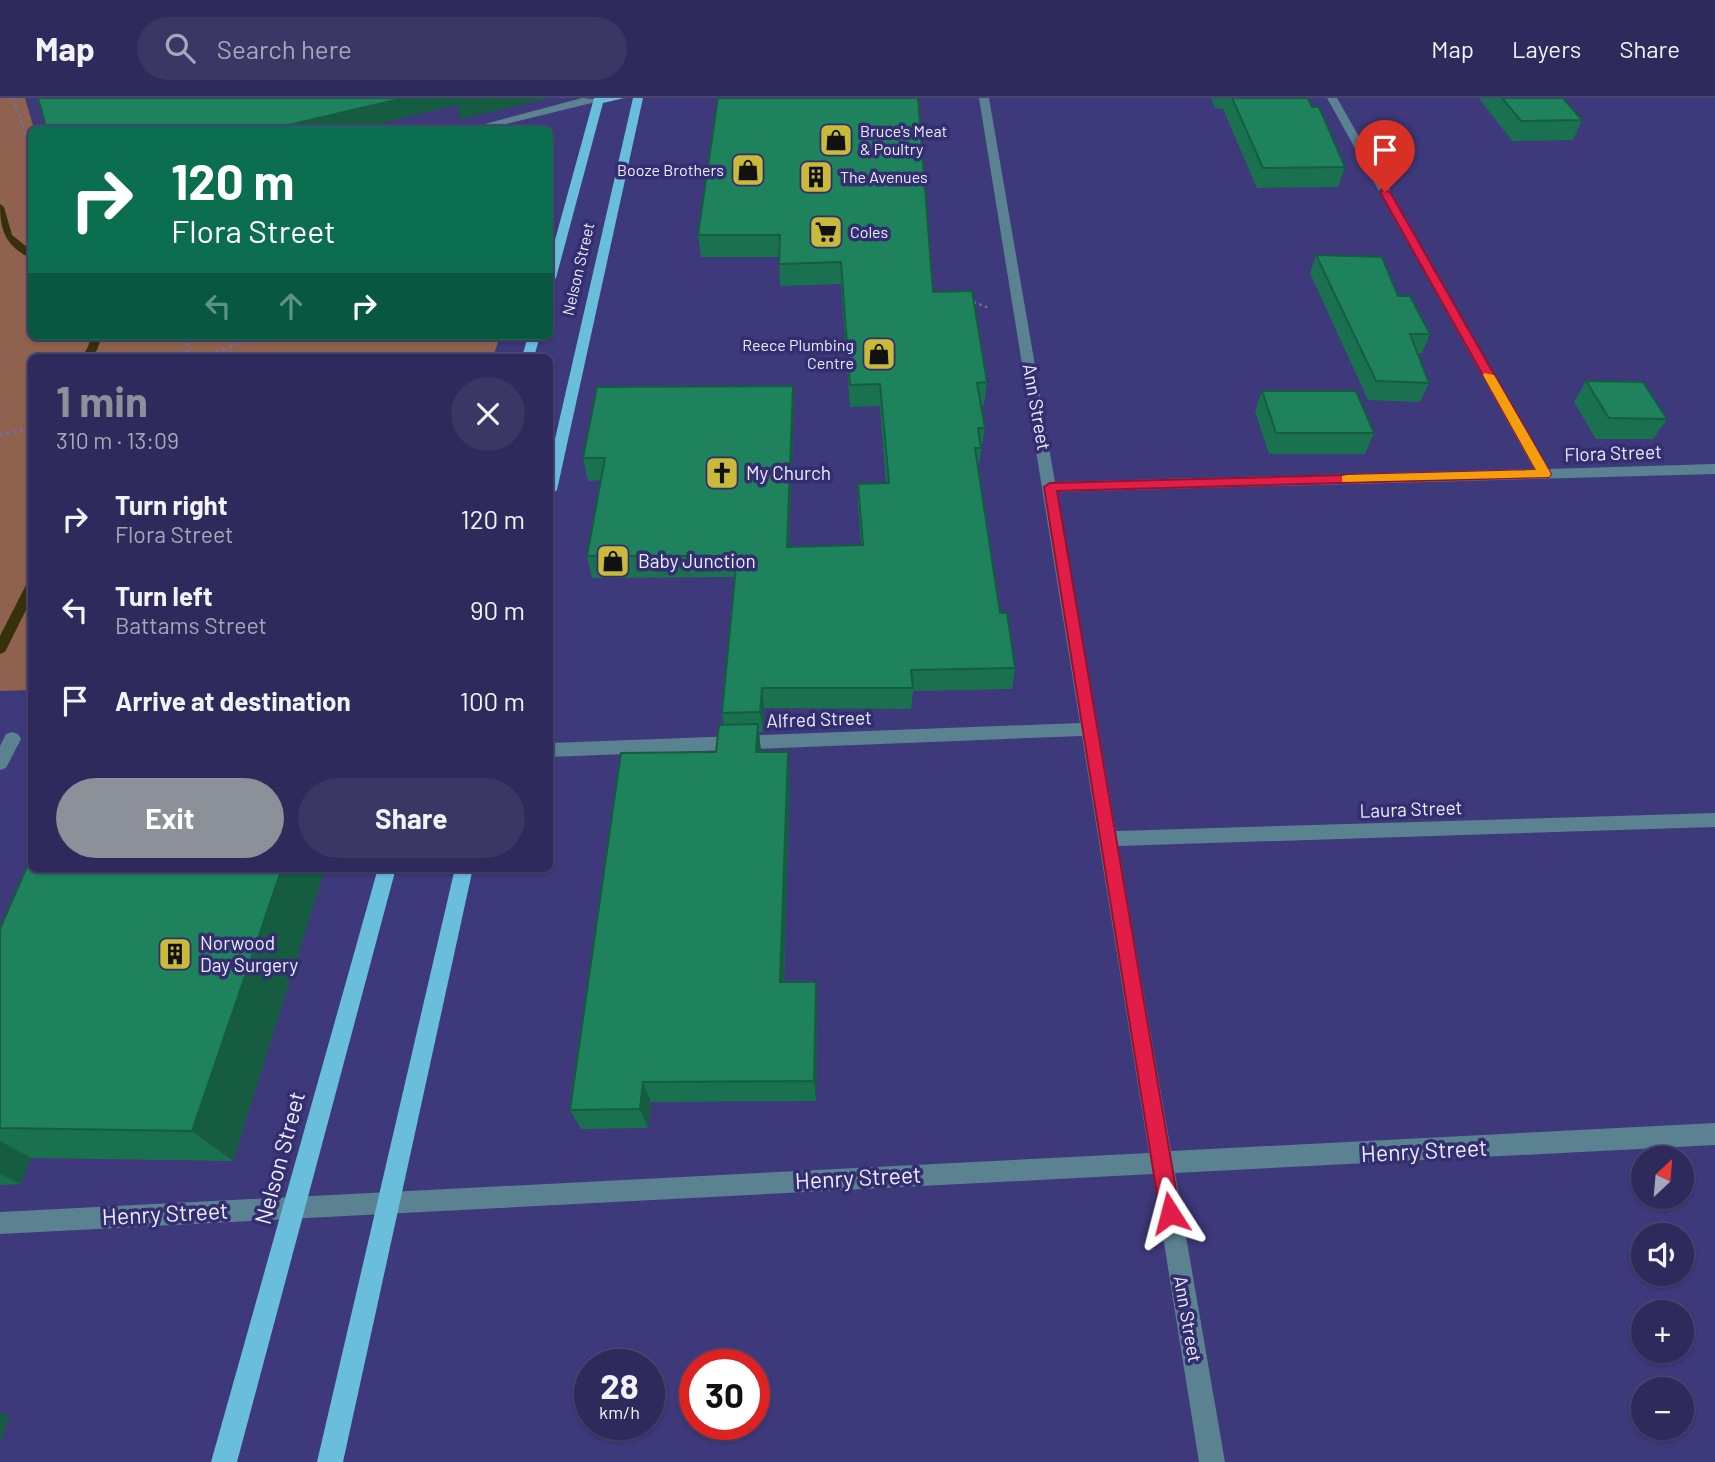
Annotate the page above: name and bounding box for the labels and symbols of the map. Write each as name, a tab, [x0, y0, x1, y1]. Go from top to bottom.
pin	[1355, 120, 1415, 192]
shop icon: Bruce's Meat & Poultry	[817, 121, 855, 159]
place label: Bruce's Meat & Poultry	[860, 121, 947, 158]
shop icon: Booze Brothers	[729, 151, 767, 189]
building icon: The Avenues	[797, 158, 835, 196]
place label: Booze Brothers	[617, 160, 724, 179]
place label: The Avenues	[840, 167, 928, 186]
supermarket icon: Coles	[807, 213, 845, 251]
street label: Nelson Street	[558, 220, 597, 317]
place label: Coles	[850, 222, 888, 241]
place label: Reece Plumbing Centre	[742, 335, 854, 372]
shop icon: Reece Plumbing Centre	[860, 335, 898, 373]
street label: Ann Street	[1019, 362, 1056, 452]
street label: Flora Street	[1564, 439, 1662, 466]
church icon: My Church	[703, 454, 741, 492]
place label: My Church	[746, 461, 831, 484]
shop icon: Baby Junction	[594, 542, 632, 580]
place label: Baby Junction	[638, 549, 756, 572]
street label: Alfred Street	[766, 705, 872, 732]
street label: Laura Street	[1359, 795, 1463, 822]
place label: Norwood Day Surgery	[200, 931, 298, 976]
building icon: Norwood Day Surgery	[156, 935, 194, 973]
street label: Nelson Street	[248, 1088, 310, 1227]
street label: Henry Street	[1360, 1133, 1488, 1167]
north arrow	[1631, 1146, 1694, 1209]
street label: Henry Street	[794, 1160, 922, 1194]
position arrow	[1133, 1176, 1207, 1250]
street label: Henry Street	[101, 1196, 229, 1230]
street label: Ann Street	[1170, 1274, 1207, 1364]
speed limit sign: 30	[679, 1349, 770, 1440]

